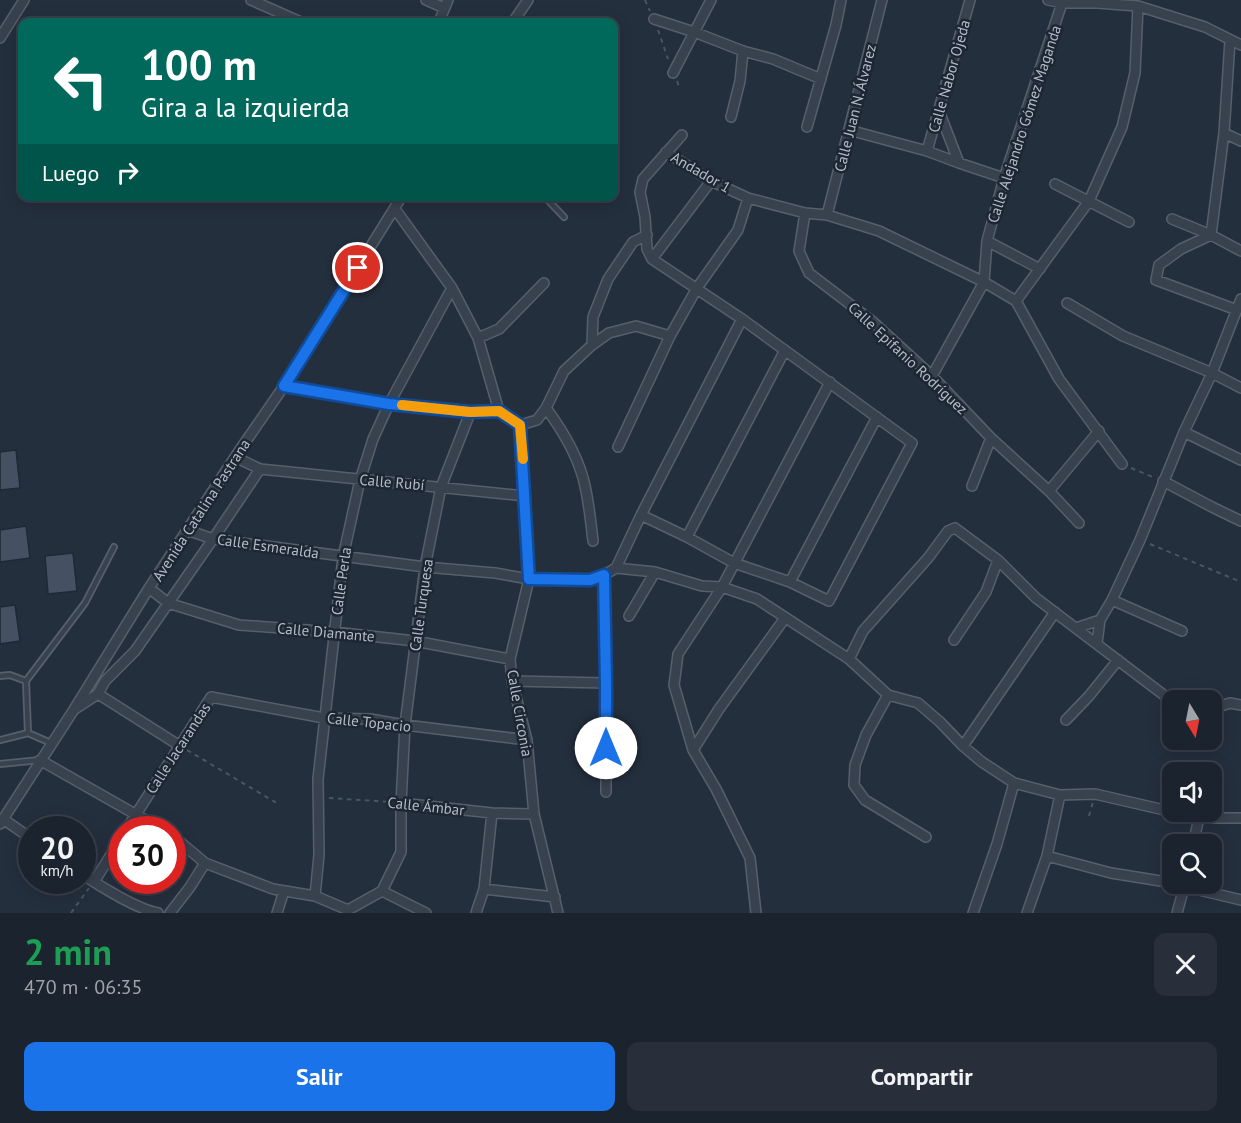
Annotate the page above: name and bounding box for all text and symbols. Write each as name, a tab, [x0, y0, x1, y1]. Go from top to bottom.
street label: Calle Nabor Ojeda	[924, 17, 974, 135]
street label: Calle Alejandro Gómez Maganda	[983, 23, 1065, 225]
text: 100 m	[141, 37, 257, 92]
icon: left	[42, 42, 120, 120]
street label: Calle Juan N. Álvarez	[830, 42, 880, 174]
text: Gira a la izquierda	[141, 90, 350, 124]
street label: Andador 1	[668, 147, 734, 197]
icon: right	[111, 156, 144, 189]
text: Luego	[42, 159, 99, 187]
pin	[332, 242, 383, 293]
icon: arrive	[341, 251, 374, 284]
street label: Calle Epifanio Rodríguez	[844, 298, 972, 418]
street label: Avenida Catalina Pastrana	[148, 435, 254, 585]
street label: Calle Rubí	[359, 470, 425, 494]
street label: Calle Esmeralda	[216, 529, 320, 563]
street label: Calle Perla	[327, 546, 355, 616]
street label: Calle Turquesa	[405, 558, 437, 652]
street label: Calle Diamante	[276, 618, 376, 646]
street label: Calle Circonia	[503, 668, 537, 758]
north arrow	[1162, 690, 1222, 750]
map controls	[1162, 690, 1222, 894]
street label: Calle Jacarandas	[142, 699, 214, 797]
street label: Calle Topacio	[326, 708, 412, 736]
position arrow	[574, 716, 638, 780]
button: sound	[1162, 762, 1222, 822]
street label: Calle Ámbar	[387, 793, 465, 819]
speed limit sign: 30	[108, 816, 186, 894]
text: 20	[40, 828, 74, 867]
button: search	[1162, 834, 1222, 894]
text: km/h	[41, 861, 73, 880]
text: 2 min	[24, 928, 112, 975]
button: close	[1154, 933, 1217, 996]
text: 470 m · 06:35	[24, 974, 142, 1000]
button: Salir	[24, 1042, 615, 1111]
button: Compartir	[627, 1042, 1217, 1111]

